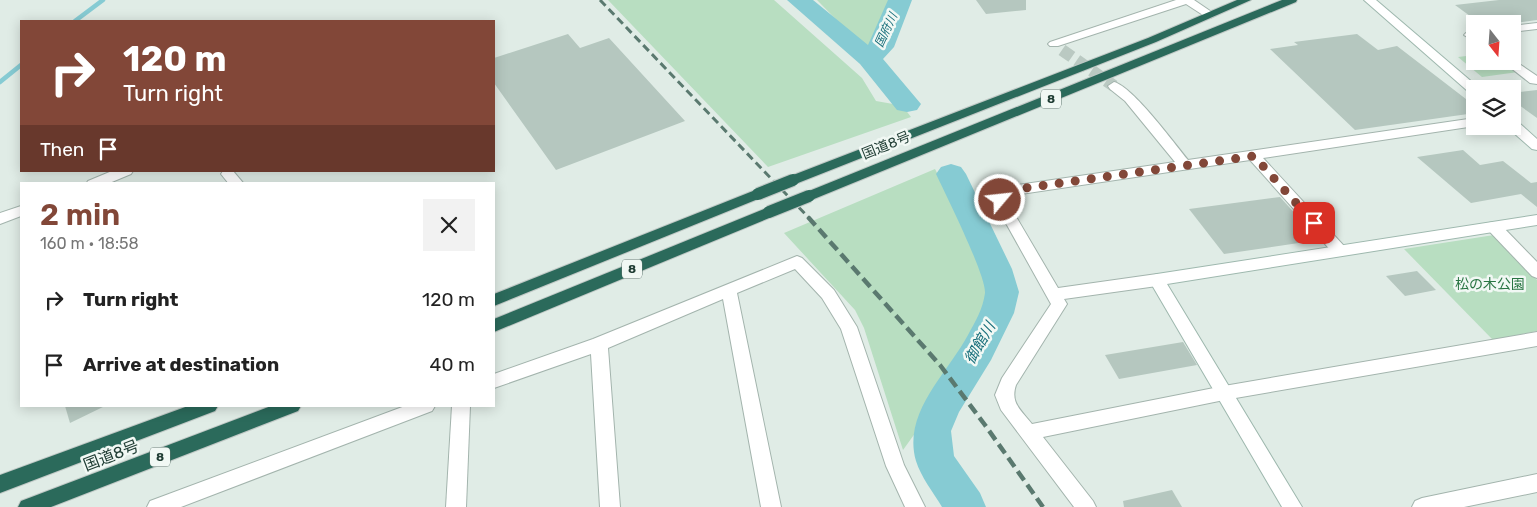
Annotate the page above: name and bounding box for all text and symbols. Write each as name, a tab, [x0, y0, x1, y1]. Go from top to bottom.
water label: 国府川	[872, 9, 901, 49]
north arrow	[1466, 15, 1521, 70]
map controls	[1466, 15, 1521, 135]
text: 120 m	[123, 38, 226, 80]
icon: right	[40, 40, 105, 105]
text: Turn right	[123, 80, 223, 107]
button: layers	[1466, 80, 1521, 135]
road number: 8	[1041, 90, 1061, 108]
street label: 国道8号	[859, 128, 913, 163]
icon: arrive	[94, 135, 122, 163]
text: Then	[40, 138, 84, 161]
position arrow	[973, 173, 1025, 225]
text: 2 min	[40, 197, 120, 233]
button: close	[423, 199, 475, 251]
pin	[1293, 202, 1335, 244]
icon: arrive	[1300, 209, 1328, 237]
text: 160 m · 18:58	[40, 234, 139, 253]
road number: 8	[622, 260, 642, 278]
park label: 松の木公園	[1455, 276, 1525, 293]
icon: right	[40, 286, 68, 314]
text: Turn right	[83, 288, 178, 311]
text: 120 m	[422, 288, 475, 311]
water label: 御館川	[961, 317, 1000, 367]
icon: arrive	[40, 351, 68, 379]
text: Arrive at destination	[83, 353, 279, 376]
text: 40 m	[430, 353, 475, 376]
street label: 国道8号	[81, 436, 142, 475]
road number: 8	[150, 448, 170, 467]

